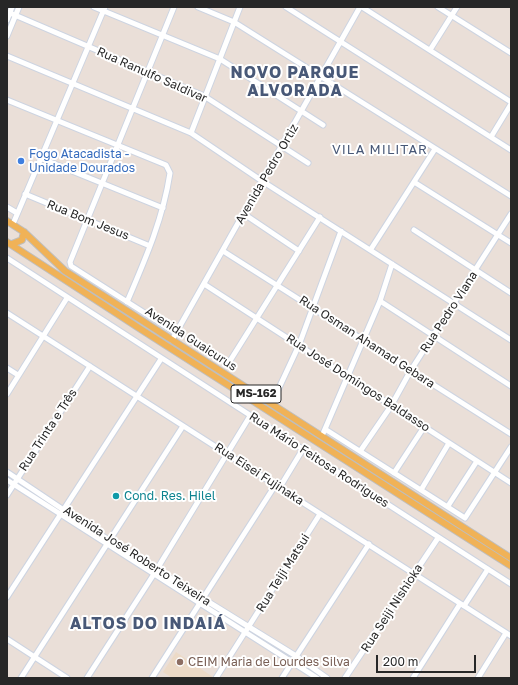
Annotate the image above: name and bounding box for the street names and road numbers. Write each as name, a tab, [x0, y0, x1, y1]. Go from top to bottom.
street label: Rua Ranulfo Saldivar	[95, 44, 209, 106]
street label: Avenida Pedro Ortiz	[232, 121, 302, 227]
street label: Rua Bom Jesus	[45, 197, 131, 243]
street label: Rua Pedro Viana	[417, 269, 481, 355]
street label: Rua Osman Ahamad Gebara	[296, 293, 438, 391]
street label: Avenida Guaicurus	[142, 304, 240, 374]
street label: Rua José Domingos Baldasso	[283, 331, 433, 435]
road number: MS-162	[231, 385, 281, 403]
street label: Rua Trinta e Três	[16, 386, 80, 474]
street label: Rua Mário Feitosa Rodrigues	[246, 409, 392, 511]
street label: Rua Eisei Fujinaka	[212, 440, 306, 508]
street label: Avenida José Roberto Teixeira	[61, 503, 213, 609]
street label: Rua Teiji Matsui	[253, 531, 313, 615]
street label: Rua Seiji Nishioka	[358, 561, 426, 655]

